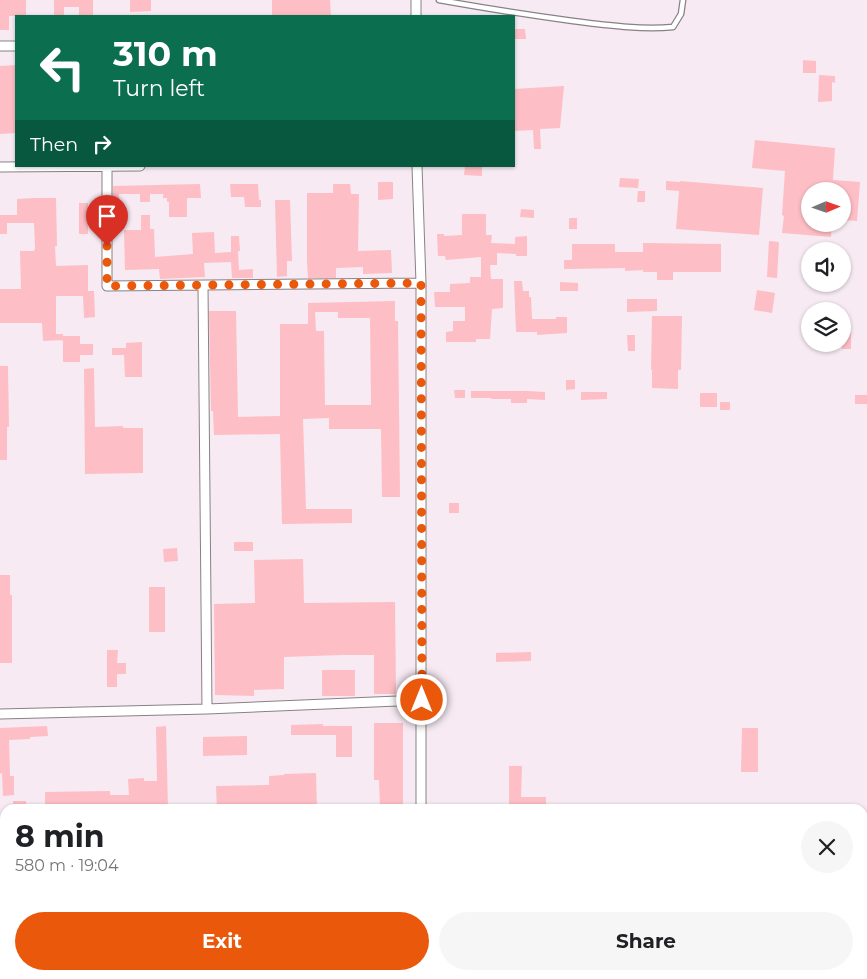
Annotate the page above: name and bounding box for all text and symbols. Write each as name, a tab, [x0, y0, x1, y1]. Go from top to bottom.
text: 310 m	[113, 32, 218, 75]
icon: left	[30, 35, 95, 100]
text: Turn left	[113, 75, 205, 102]
icon: right	[88, 130, 116, 158]
text: Then	[30, 133, 78, 156]
north arrow	[801, 182, 851, 232]
map controls	[801, 182, 851, 352]
pin	[86, 195, 128, 246]
icon: arrive	[93, 202, 121, 230]
button: sound	[801, 242, 851, 292]
button: layers	[801, 302, 851, 352]
position arrow	[395, 673, 447, 725]
text: 8 min	[15, 818, 105, 855]
button: close	[801, 821, 853, 873]
text: 580 m · 19:04	[15, 856, 119, 875]
button: Exit	[15, 912, 429, 970]
button: Share	[439, 912, 853, 970]

